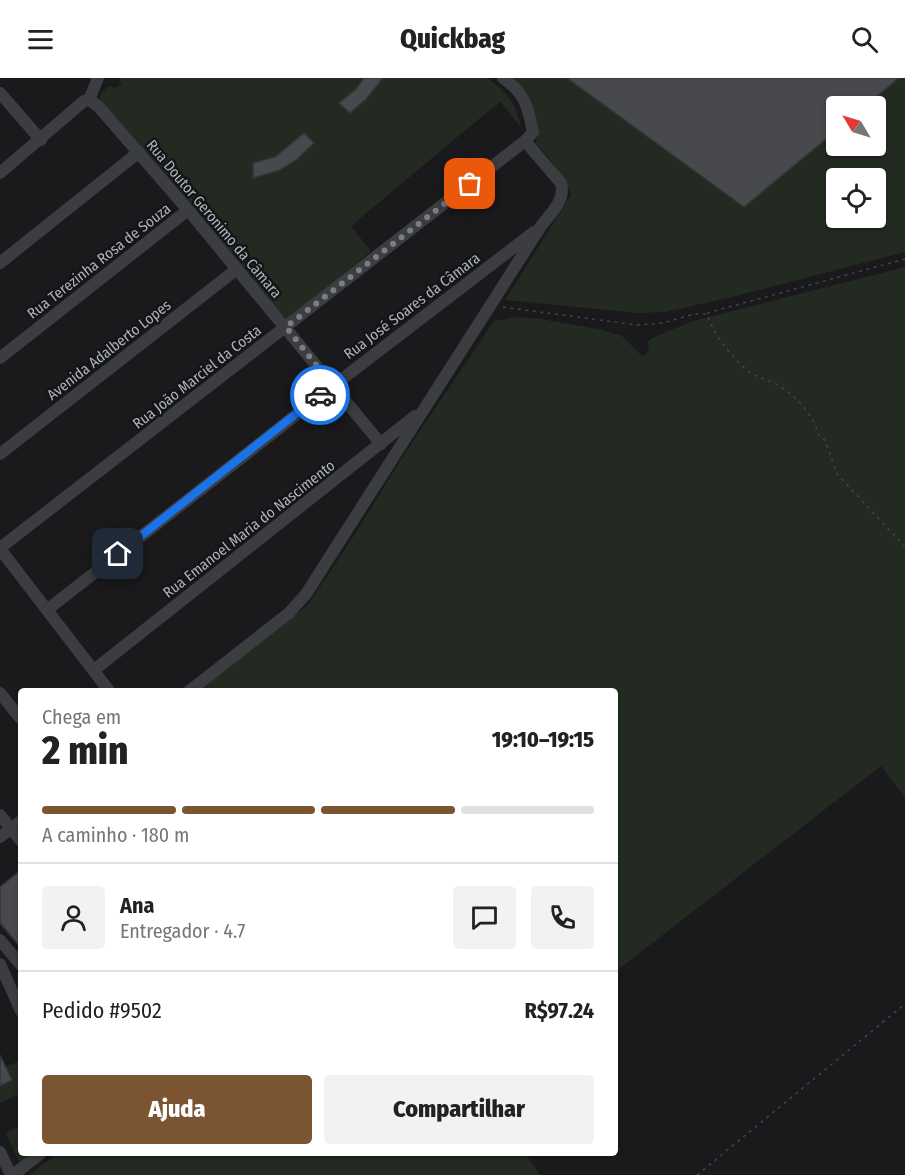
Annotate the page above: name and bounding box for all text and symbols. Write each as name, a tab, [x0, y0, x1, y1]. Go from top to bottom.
icon: menu	[24, 23, 57, 56]
text: Quickbag	[400, 23, 505, 55]
icon: search	[848, 23, 881, 56]
north arrow	[826, 96, 886, 156]
map controls	[826, 96, 886, 228]
street label: Rua Doutor Geronimo da Câmara	[143, 136, 285, 302]
pin	[444, 158, 495, 209]
icon: bag	[453, 167, 486, 200]
button: locate	[826, 168, 886, 228]
street label: Rua Terezinha Rosa de Souza	[24, 199, 174, 323]
street label: Rua José Soares da Câmara	[340, 249, 484, 363]
street label: Avenida Adalberto Lopes	[43, 296, 175, 404]
street label: Rua João Marciel da Costa	[129, 321, 265, 433]
courier	[290, 365, 350, 425]
icon: car	[304, 379, 337, 412]
street label: Rua Emanoel Maria do Nascimento	[159, 456, 339, 602]
pin	[92, 528, 143, 579]
icon: home	[101, 537, 134, 570]
text: Chega em	[42, 705, 121, 729]
text: 19:10–19:15	[492, 726, 594, 753]
text: 2 min	[42, 728, 128, 774]
text: A caminho · 180 m	[42, 823, 189, 847]
button: person	[42, 886, 105, 949]
button: chat	[453, 886, 516, 949]
button: phone	[531, 886, 594, 949]
text: Ana	[120, 892, 154, 919]
text: Entregador · 4.7	[120, 919, 245, 943]
text: Pedido #9502	[42, 997, 162, 1024]
text: R$97.24	[525, 997, 594, 1024]
button: Ajuda	[42, 1075, 312, 1144]
button: Compartilhar	[324, 1075, 594, 1144]

